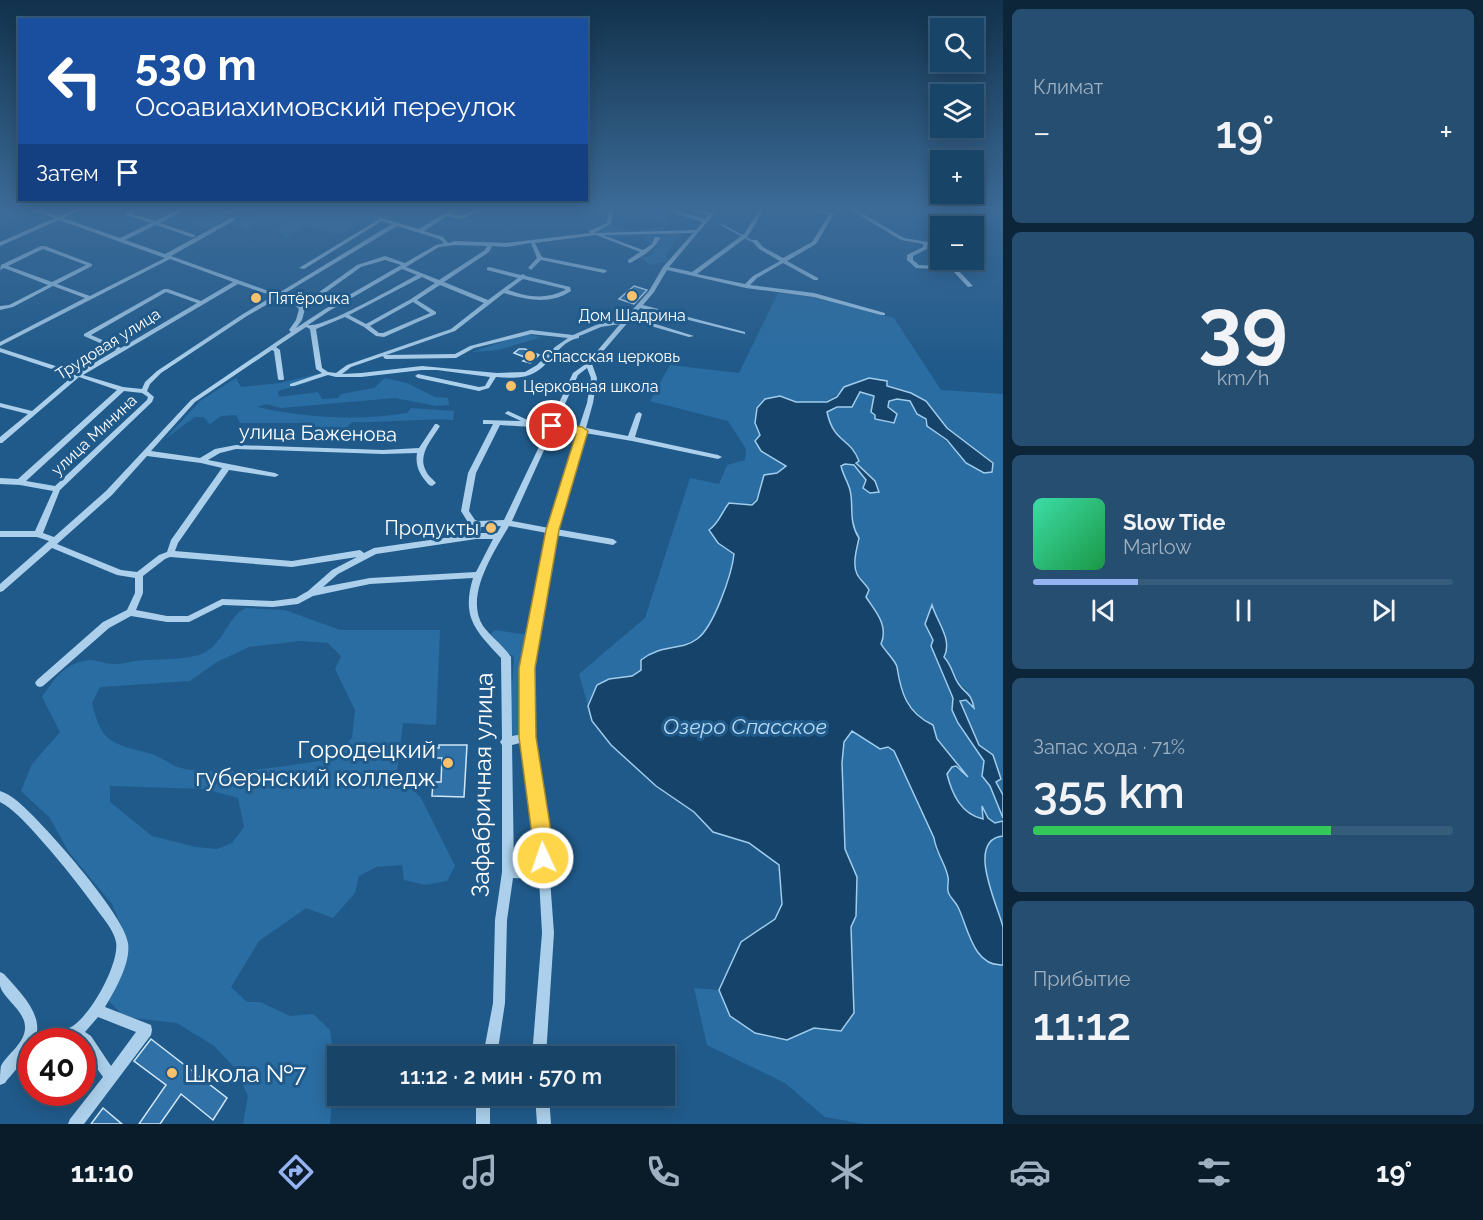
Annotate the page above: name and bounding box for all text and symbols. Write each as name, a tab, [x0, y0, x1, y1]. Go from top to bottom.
map controls	[930, 18, 984, 270]
button: search	[930, 18, 984, 72]
text: 530 m	[135, 41, 257, 90]
icon: left	[36, 42, 114, 120]
text: Климат	[1033, 75, 1103, 99]
button: layers	[930, 84, 984, 138]
text: Осоавиахимовский переулок	[135, 91, 516, 122]
text: 19°	[1216, 106, 1274, 159]
text: −	[1033, 113, 1051, 152]
text: +	[1439, 113, 1453, 152]
button: +	[930, 150, 984, 204]
icon: arrive	[111, 156, 144, 189]
text: Затем	[36, 160, 99, 186]
button: −	[930, 216, 984, 270]
text: 39	[1198, 281, 1288, 372]
place label: Пятёрочка	[268, 289, 349, 308]
marker: Дом Шадрина	[625, 289, 639, 303]
marker: Пятёрочка	[249, 291, 263, 305]
street label: Трудовая улица	[52, 304, 164, 384]
place label: Дом Шадрина	[578, 306, 686, 325]
place label: Спасская церковь	[542, 347, 680, 366]
marker: Спасская церковь	[523, 349, 537, 363]
text: km/h	[1217, 366, 1269, 390]
place label: Церковная школа	[523, 377, 658, 396]
marker: Церковная школа	[504, 379, 518, 393]
street label: улица Минина	[47, 391, 141, 479]
pin	[526, 400, 577, 451]
icon: arrive	[535, 409, 568, 442]
street label: улица Баженова	[239, 420, 397, 446]
text: Slow Tide	[1123, 509, 1225, 535]
place label: Продукты	[385, 516, 479, 540]
marker: Продукты	[484, 521, 498, 535]
text: Marlow	[1123, 535, 1192, 559]
icon: previous	[1087, 594, 1120, 627]
icon: pause	[1227, 594, 1260, 627]
icon: next	[1367, 594, 1400, 627]
street label: Зафабричная улица	[466, 672, 498, 898]
water label: Озеро Спасское	[663, 714, 827, 739]
place label: Городецкий губернский колледж	[195, 735, 436, 792]
text: Запас хода · 71%	[1033, 735, 1185, 759]
marker: Городецкий губернский колледж	[441, 756, 455, 770]
text: 355 km	[1033, 766, 1185, 819]
position arrow	[511, 826, 575, 890]
text: Прибытие	[1033, 967, 1130, 991]
text: 11:12	[1033, 998, 1131, 1051]
speed limit sign: 40	[18, 1028, 96, 1106]
place label: Школа №7	[184, 1059, 306, 1088]
text: 11:12 · 2 мин · 570 m	[400, 1063, 602, 1089]
marker: Школа №7	[165, 1066, 179, 1080]
icon: directions	[275, 1151, 317, 1193]
icon: music	[459, 1151, 501, 1193]
icon: phone	[642, 1151, 684, 1193]
icon: climate	[826, 1151, 868, 1193]
icon: car	[1009, 1151, 1051, 1193]
icon: filters	[1193, 1151, 1235, 1193]
text: 11:10	[71, 1157, 134, 1188]
text: 19°	[1376, 1157, 1412, 1188]

